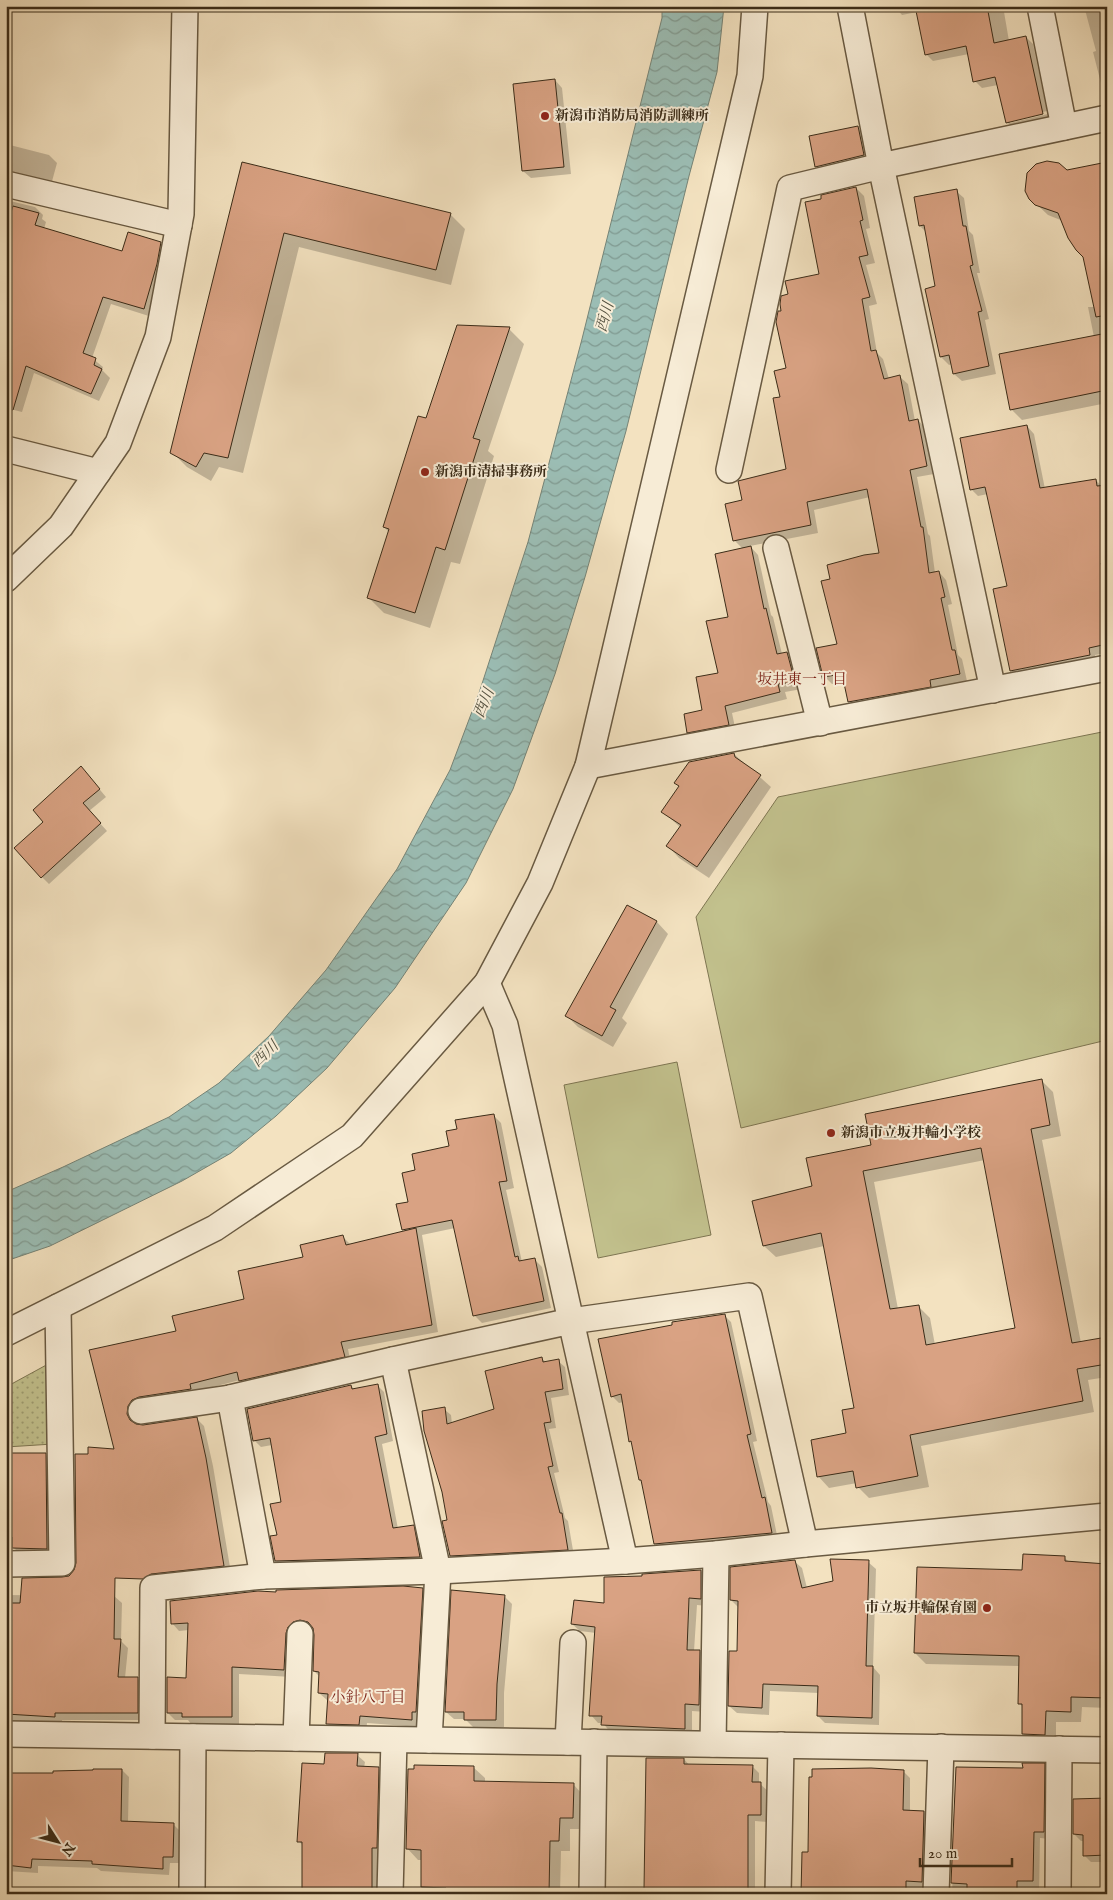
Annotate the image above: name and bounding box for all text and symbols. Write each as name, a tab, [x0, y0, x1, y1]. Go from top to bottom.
place label: 新潟市消防局消防訓練所	[555, 107, 709, 125]
marker: 新潟市消防局消防訓練所	[539, 110, 551, 122]
water label: 西川	[592, 298, 619, 334]
place label: 新潟市清掃事務所	[435, 463, 547, 481]
marker: 新潟市清掃事務所	[419, 466, 431, 478]
district label: 坂井東一丁目	[757, 670, 847, 689]
water label: 西川	[470, 684, 499, 720]
water label: 西川	[248, 1035, 284, 1071]
place label: 新潟市立坂井輪小学校	[841, 1124, 981, 1142]
marker: 新潟市立坂井輪小学校	[825, 1127, 837, 1139]
place label: 市立坂井輪保育園	[865, 1599, 977, 1617]
marker: 市立坂井輪保育園	[981, 1602, 993, 1614]
district label: 小針八丁目	[330, 1688, 406, 1707]
north arrow	[32, 1818, 82, 1868]
scale bar	[920, 1835, 1013, 1867]
text: N	[57, 1838, 79, 1859]
text: 20 m	[928, 1844, 958, 1863]

